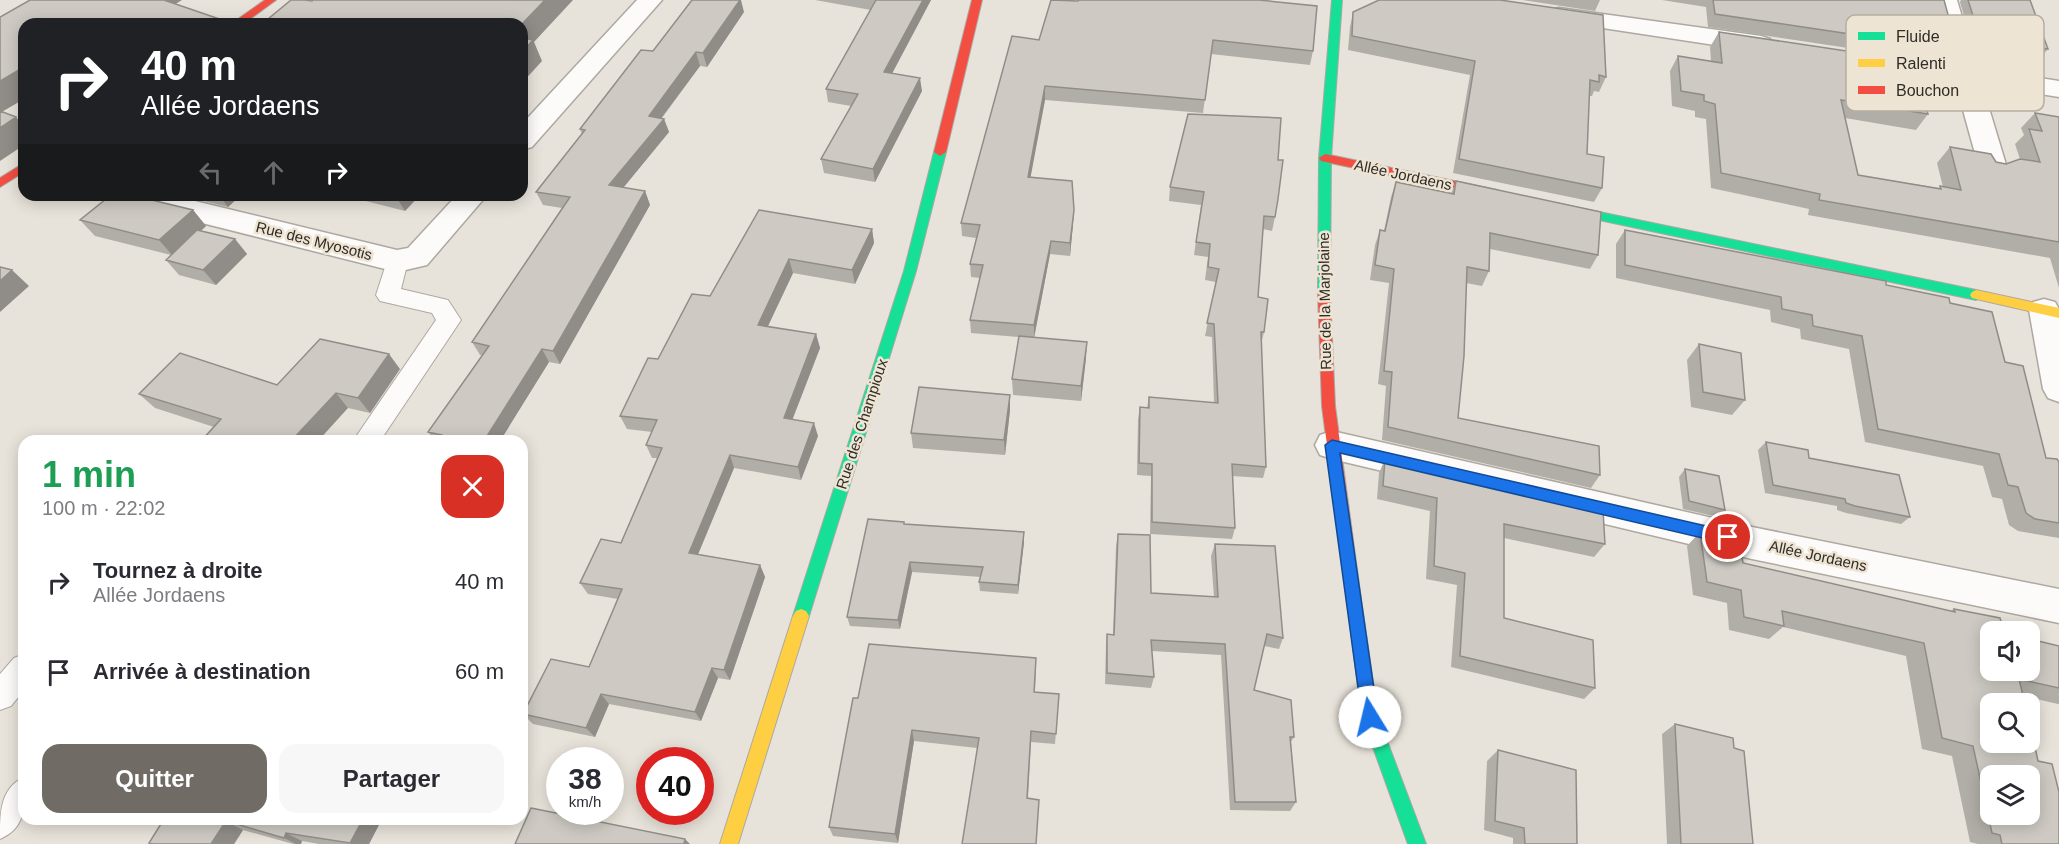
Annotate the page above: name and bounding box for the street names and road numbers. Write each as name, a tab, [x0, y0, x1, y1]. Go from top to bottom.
street label: Allée Jordaens	[1353, 156, 1453, 193]
street label: Rue des Myosotis	[254, 218, 374, 263]
street label: Rue de la Marjolaine	[1315, 232, 1334, 370]
street label: Rue des Champioux	[832, 356, 891, 491]
street label: Allée Jordaens	[1768, 537, 1868, 574]

